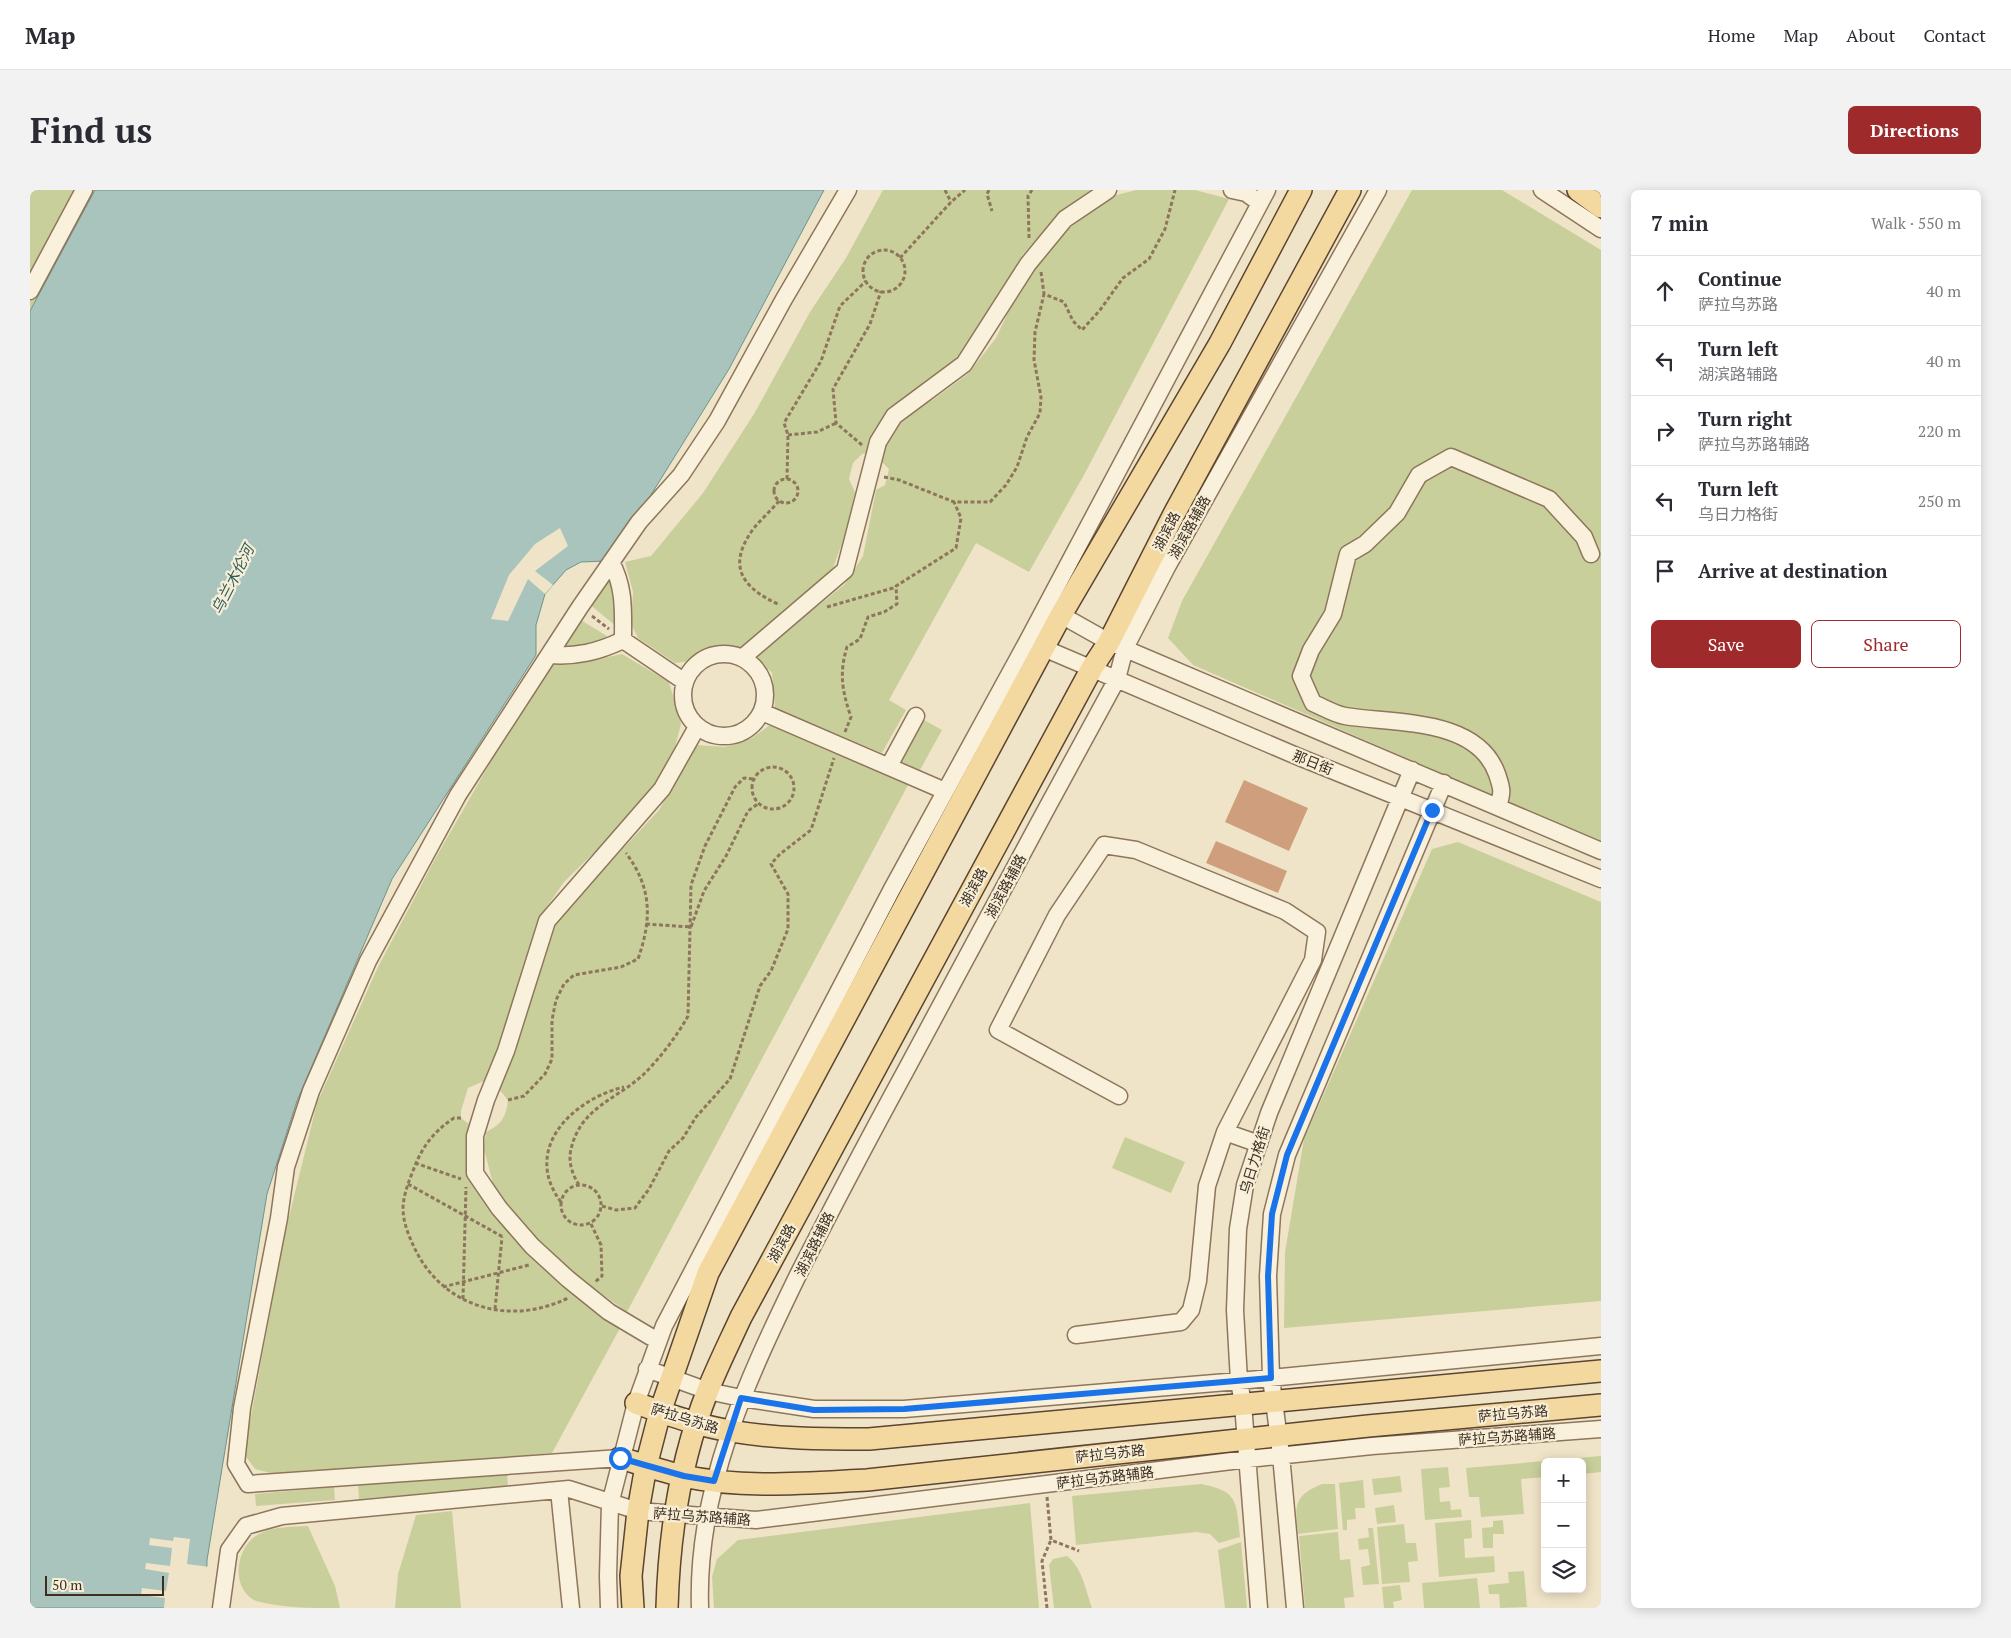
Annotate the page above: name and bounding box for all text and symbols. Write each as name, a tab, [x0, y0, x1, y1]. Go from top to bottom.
text: Map	[25, 19, 75, 51]
text: Home	[1708, 23, 1755, 47]
text: Map	[1783, 23, 1818, 47]
text: About	[1846, 23, 1895, 47]
text: Contact	[1923, 23, 1986, 47]
button: Directions	[1848, 106, 1981, 154]
text: Find us	[30, 107, 152, 153]
text: 7 min	[1651, 209, 1708, 237]
text: Walk · 550 m	[1871, 212, 1961, 234]
text: Continue	[1698, 266, 1782, 291]
icon: ahead	[1651, 277, 1679, 305]
text: 40 m	[1926, 280, 1961, 302]
text: 萨拉乌苏路	[1698, 293, 1778, 315]
text: Turn left	[1698, 336, 1779, 361]
icon: left	[1651, 347, 1679, 375]
text: 40 m	[1926, 350, 1961, 372]
text: 湖滨路辅路	[1698, 363, 1778, 385]
text: Turn right	[1698, 406, 1792, 431]
icon: right	[1651, 417, 1679, 445]
text: 220 m	[1918, 420, 1961, 442]
text: 萨拉乌苏路辅路	[1698, 433, 1810, 455]
text: Turn left	[1698, 476, 1779, 501]
icon: left	[1651, 487, 1679, 515]
text: 250 m	[1918, 490, 1961, 512]
street label: 湖滨路辅路	[1165, 492, 1213, 562]
text: 乌日力格街	[1698, 503, 1778, 525]
street label: 湖滨路	[1149, 508, 1183, 554]
water label: 乌兰木伦河	[206, 538, 259, 617]
icon: arrive	[1651, 557, 1679, 585]
text: Arrive at destination	[1698, 558, 1887, 583]
button: Save	[1651, 620, 1801, 668]
button: Share	[1811, 620, 1961, 668]
street label: 那日街	[1290, 745, 1336, 779]
route end	[1421, 799, 1444, 822]
street label: 湖滨路辅路	[980, 851, 1030, 921]
street label: 湖滨路	[955, 864, 991, 910]
street label: 乌日力格街	[1235, 1124, 1273, 1196]
street label: 湖滨路辅路	[790, 1208, 838, 1280]
street label: 湖滨路	[763, 1220, 799, 1266]
street label: 萨拉乌苏路	[649, 1399, 721, 1437]
street label: 萨拉乌苏路	[1477, 1400, 1549, 1426]
street label: 萨拉乌苏路辅路	[1457, 1423, 1557, 1449]
street label: 萨拉乌苏路	[1074, 1440, 1146, 1466]
route start	[609, 1447, 632, 1470]
map controls	[1541, 1458, 1586, 1593]
button: +	[1541, 1458, 1586, 1503]
street label: 萨拉乌苏路辅路	[1055, 1462, 1155, 1492]
street label: 萨拉乌苏路辅路	[652, 1503, 752, 1529]
button: −	[1541, 1503, 1586, 1548]
button: layers	[1541, 1548, 1586, 1593]
scale bar	[45, 1573, 164, 1596]
text: 50 m	[52, 1575, 82, 1594]

